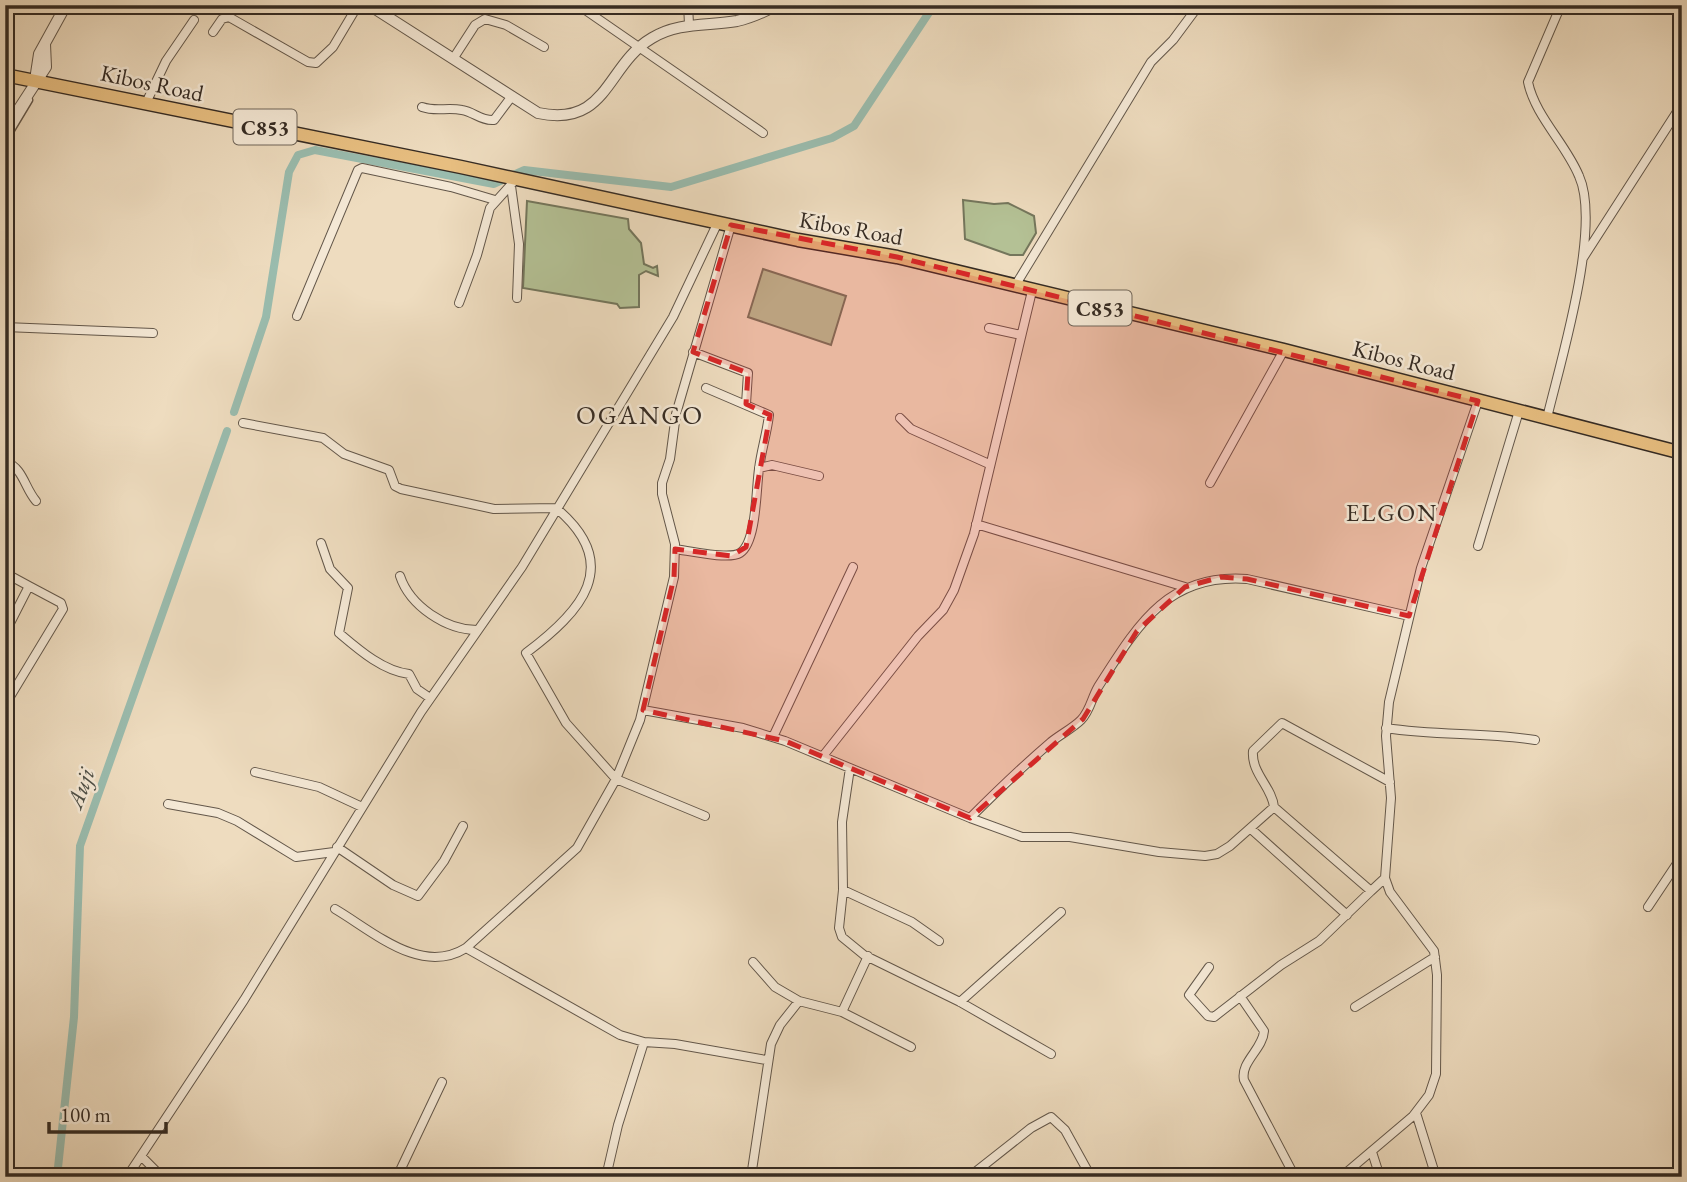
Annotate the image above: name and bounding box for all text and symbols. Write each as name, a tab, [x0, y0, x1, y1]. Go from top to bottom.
street label: Kibos Road	[98, 57, 207, 109]
road number: C853	[233, 110, 296, 144]
street label: Kibos Road	[797, 204, 906, 252]
road number: C853	[1068, 290, 1132, 326]
street label: Kibos Road	[1350, 333, 1459, 387]
district label: OGANGO	[576, 398, 704, 432]
district label: ELGON	[1346, 497, 1438, 528]
water label: Auji	[58, 763, 102, 814]
scale bar	[49, 1091, 166, 1135]
text: 100 m	[60, 1101, 111, 1128]

